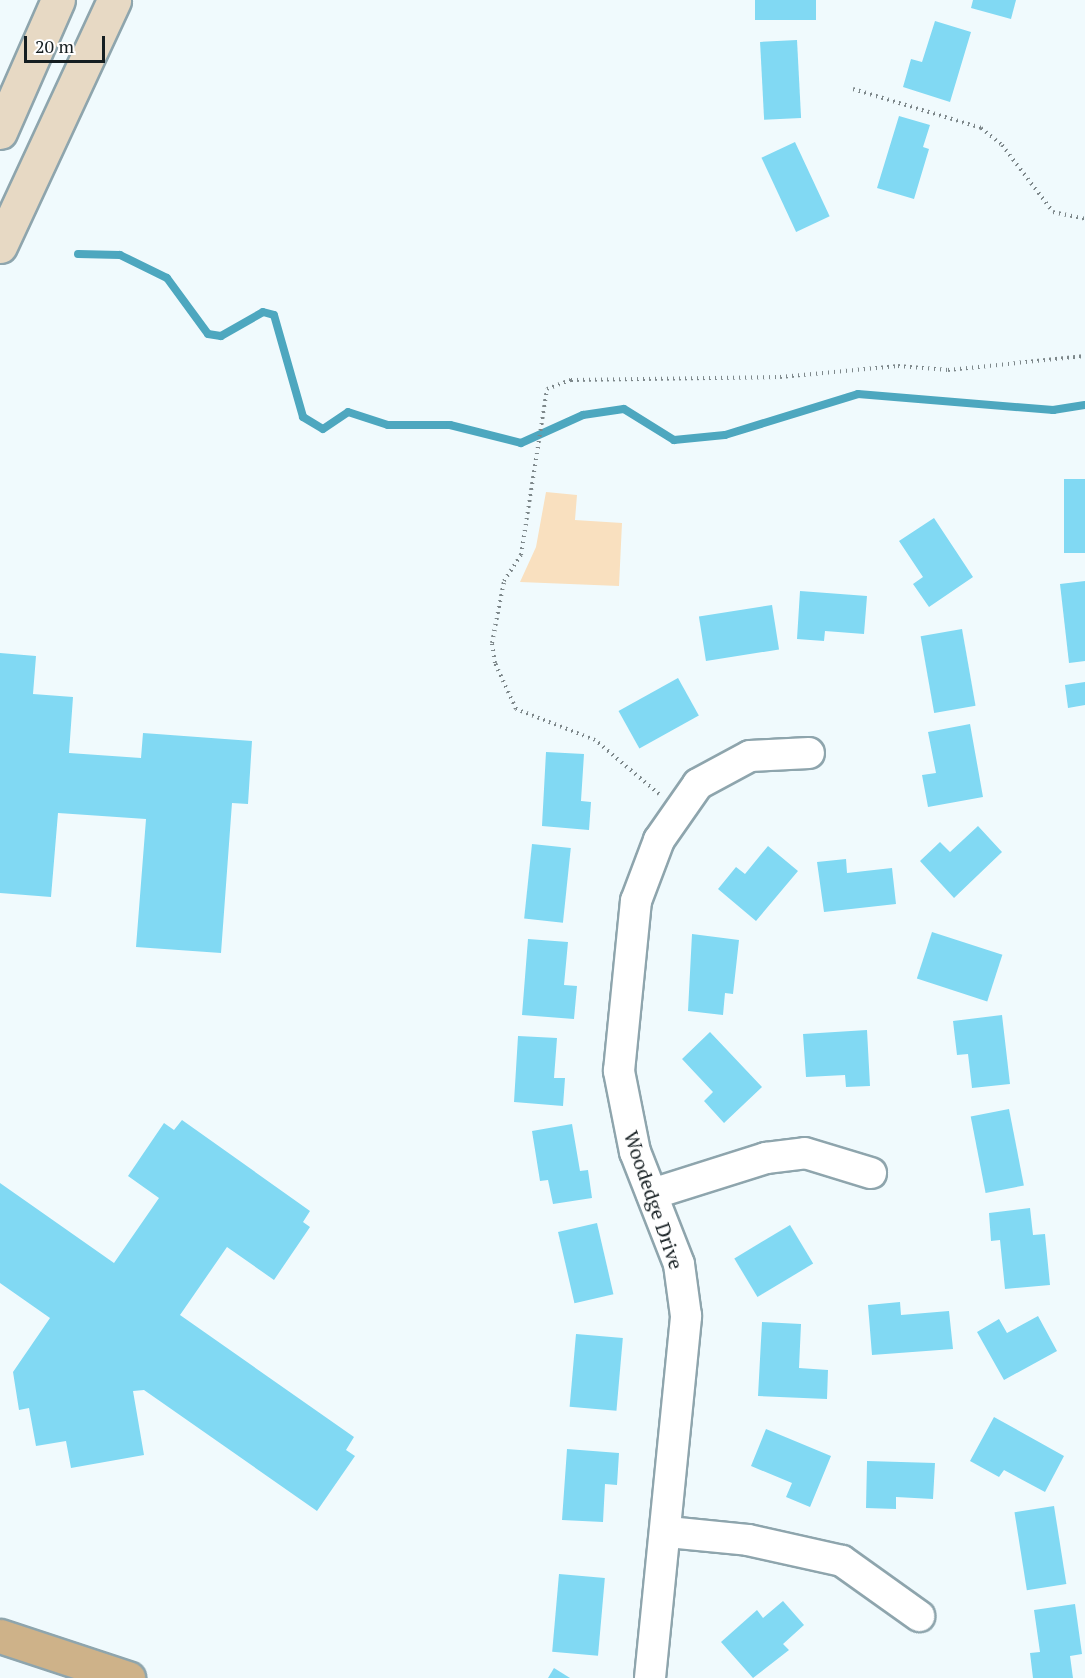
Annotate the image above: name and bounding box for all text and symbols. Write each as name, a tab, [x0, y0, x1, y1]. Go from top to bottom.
scale bar	[27, 24, 108, 62]
text: 20 m	[35, 34, 74, 58]
street label: Woodedge Drive	[619, 1128, 689, 1272]

